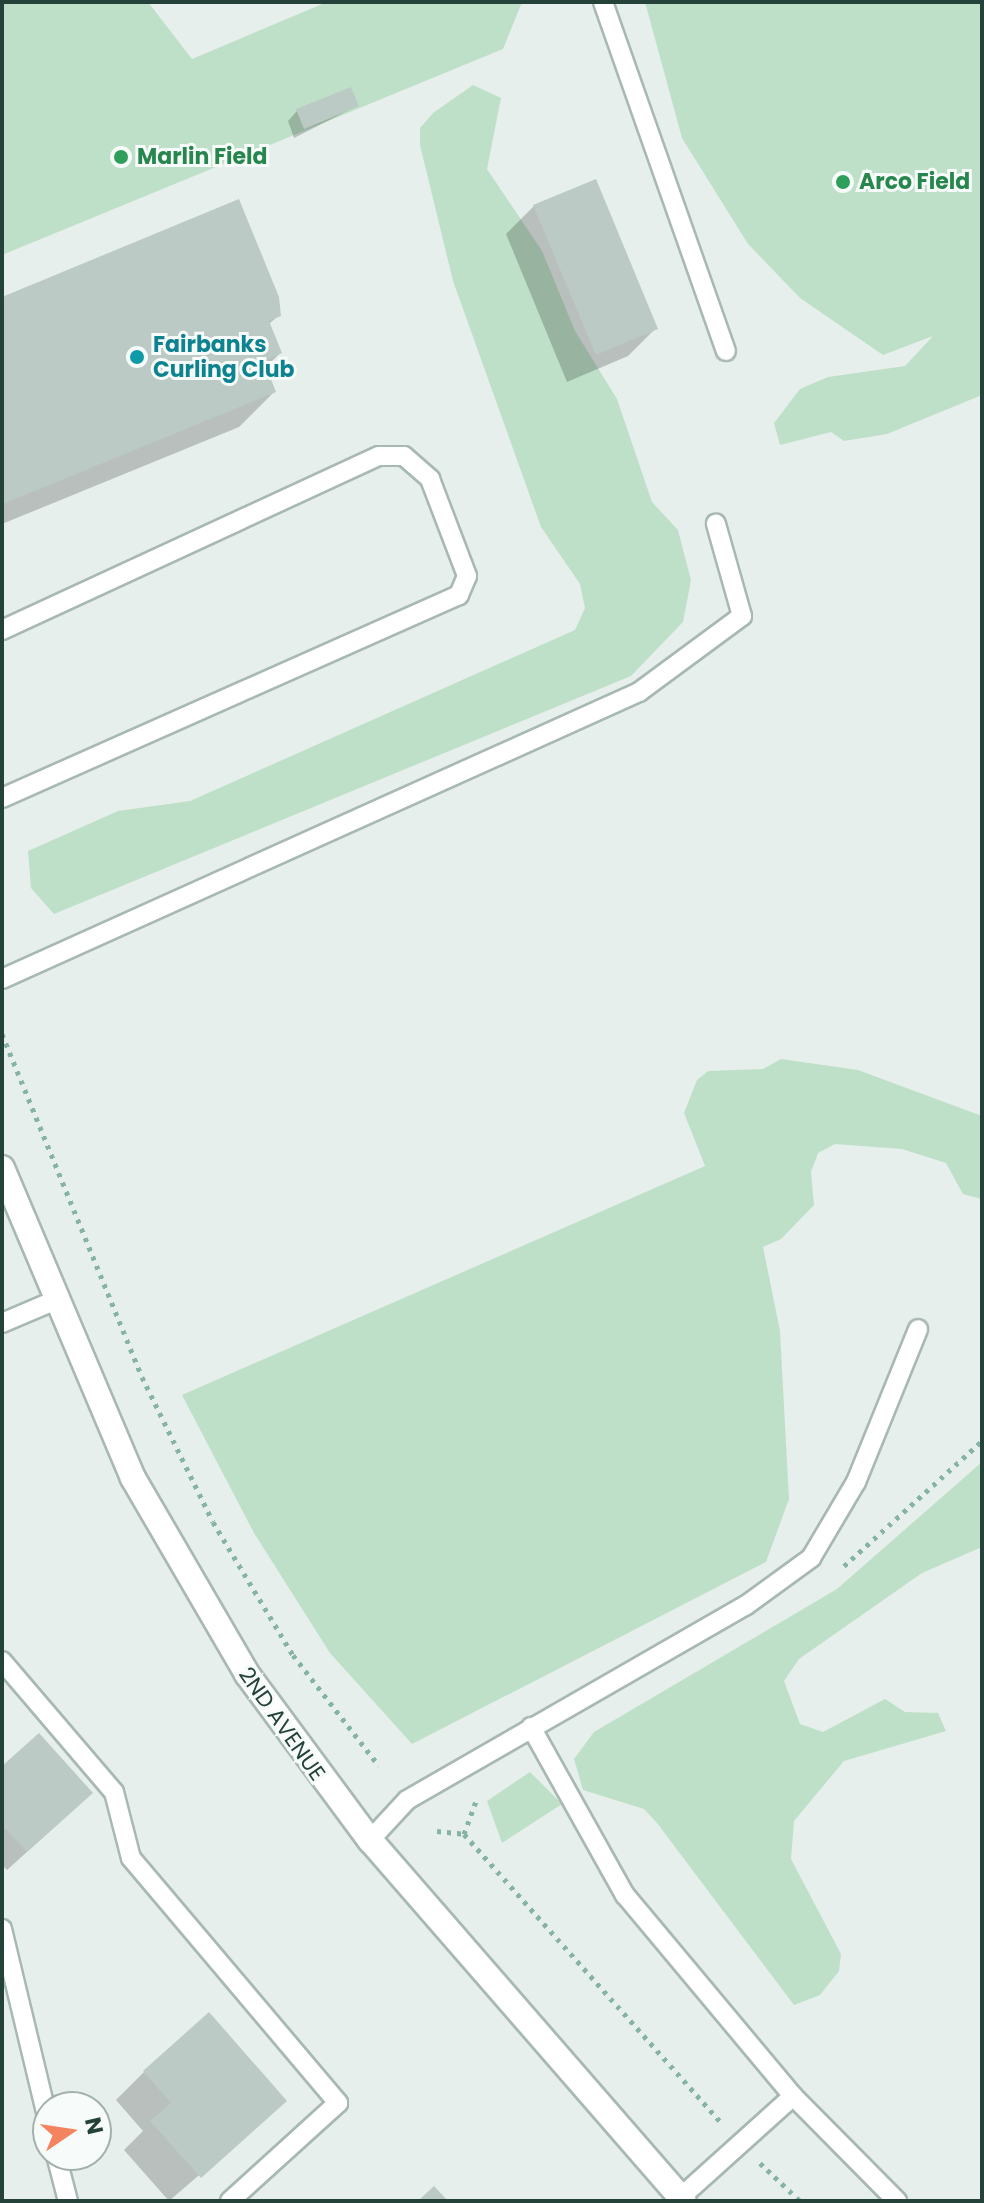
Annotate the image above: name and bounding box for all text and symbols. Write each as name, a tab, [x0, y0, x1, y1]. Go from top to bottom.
place label: Marlin Field	[137, 144, 268, 170]
marker: Marlin Field	[112, 148, 130, 166]
place label: Arco Field	[859, 169, 970, 195]
marker: Arco Field	[834, 173, 852, 191]
place label: Fairbanks Curling Club	[153, 331, 294, 382]
marker: Fairbanks Curling Club	[128, 348, 146, 366]
street label: 2ND AVENUE	[233, 1662, 331, 1786]
north arrow	[32, 2091, 112, 2171]
text: N	[77, 2114, 111, 2137]

